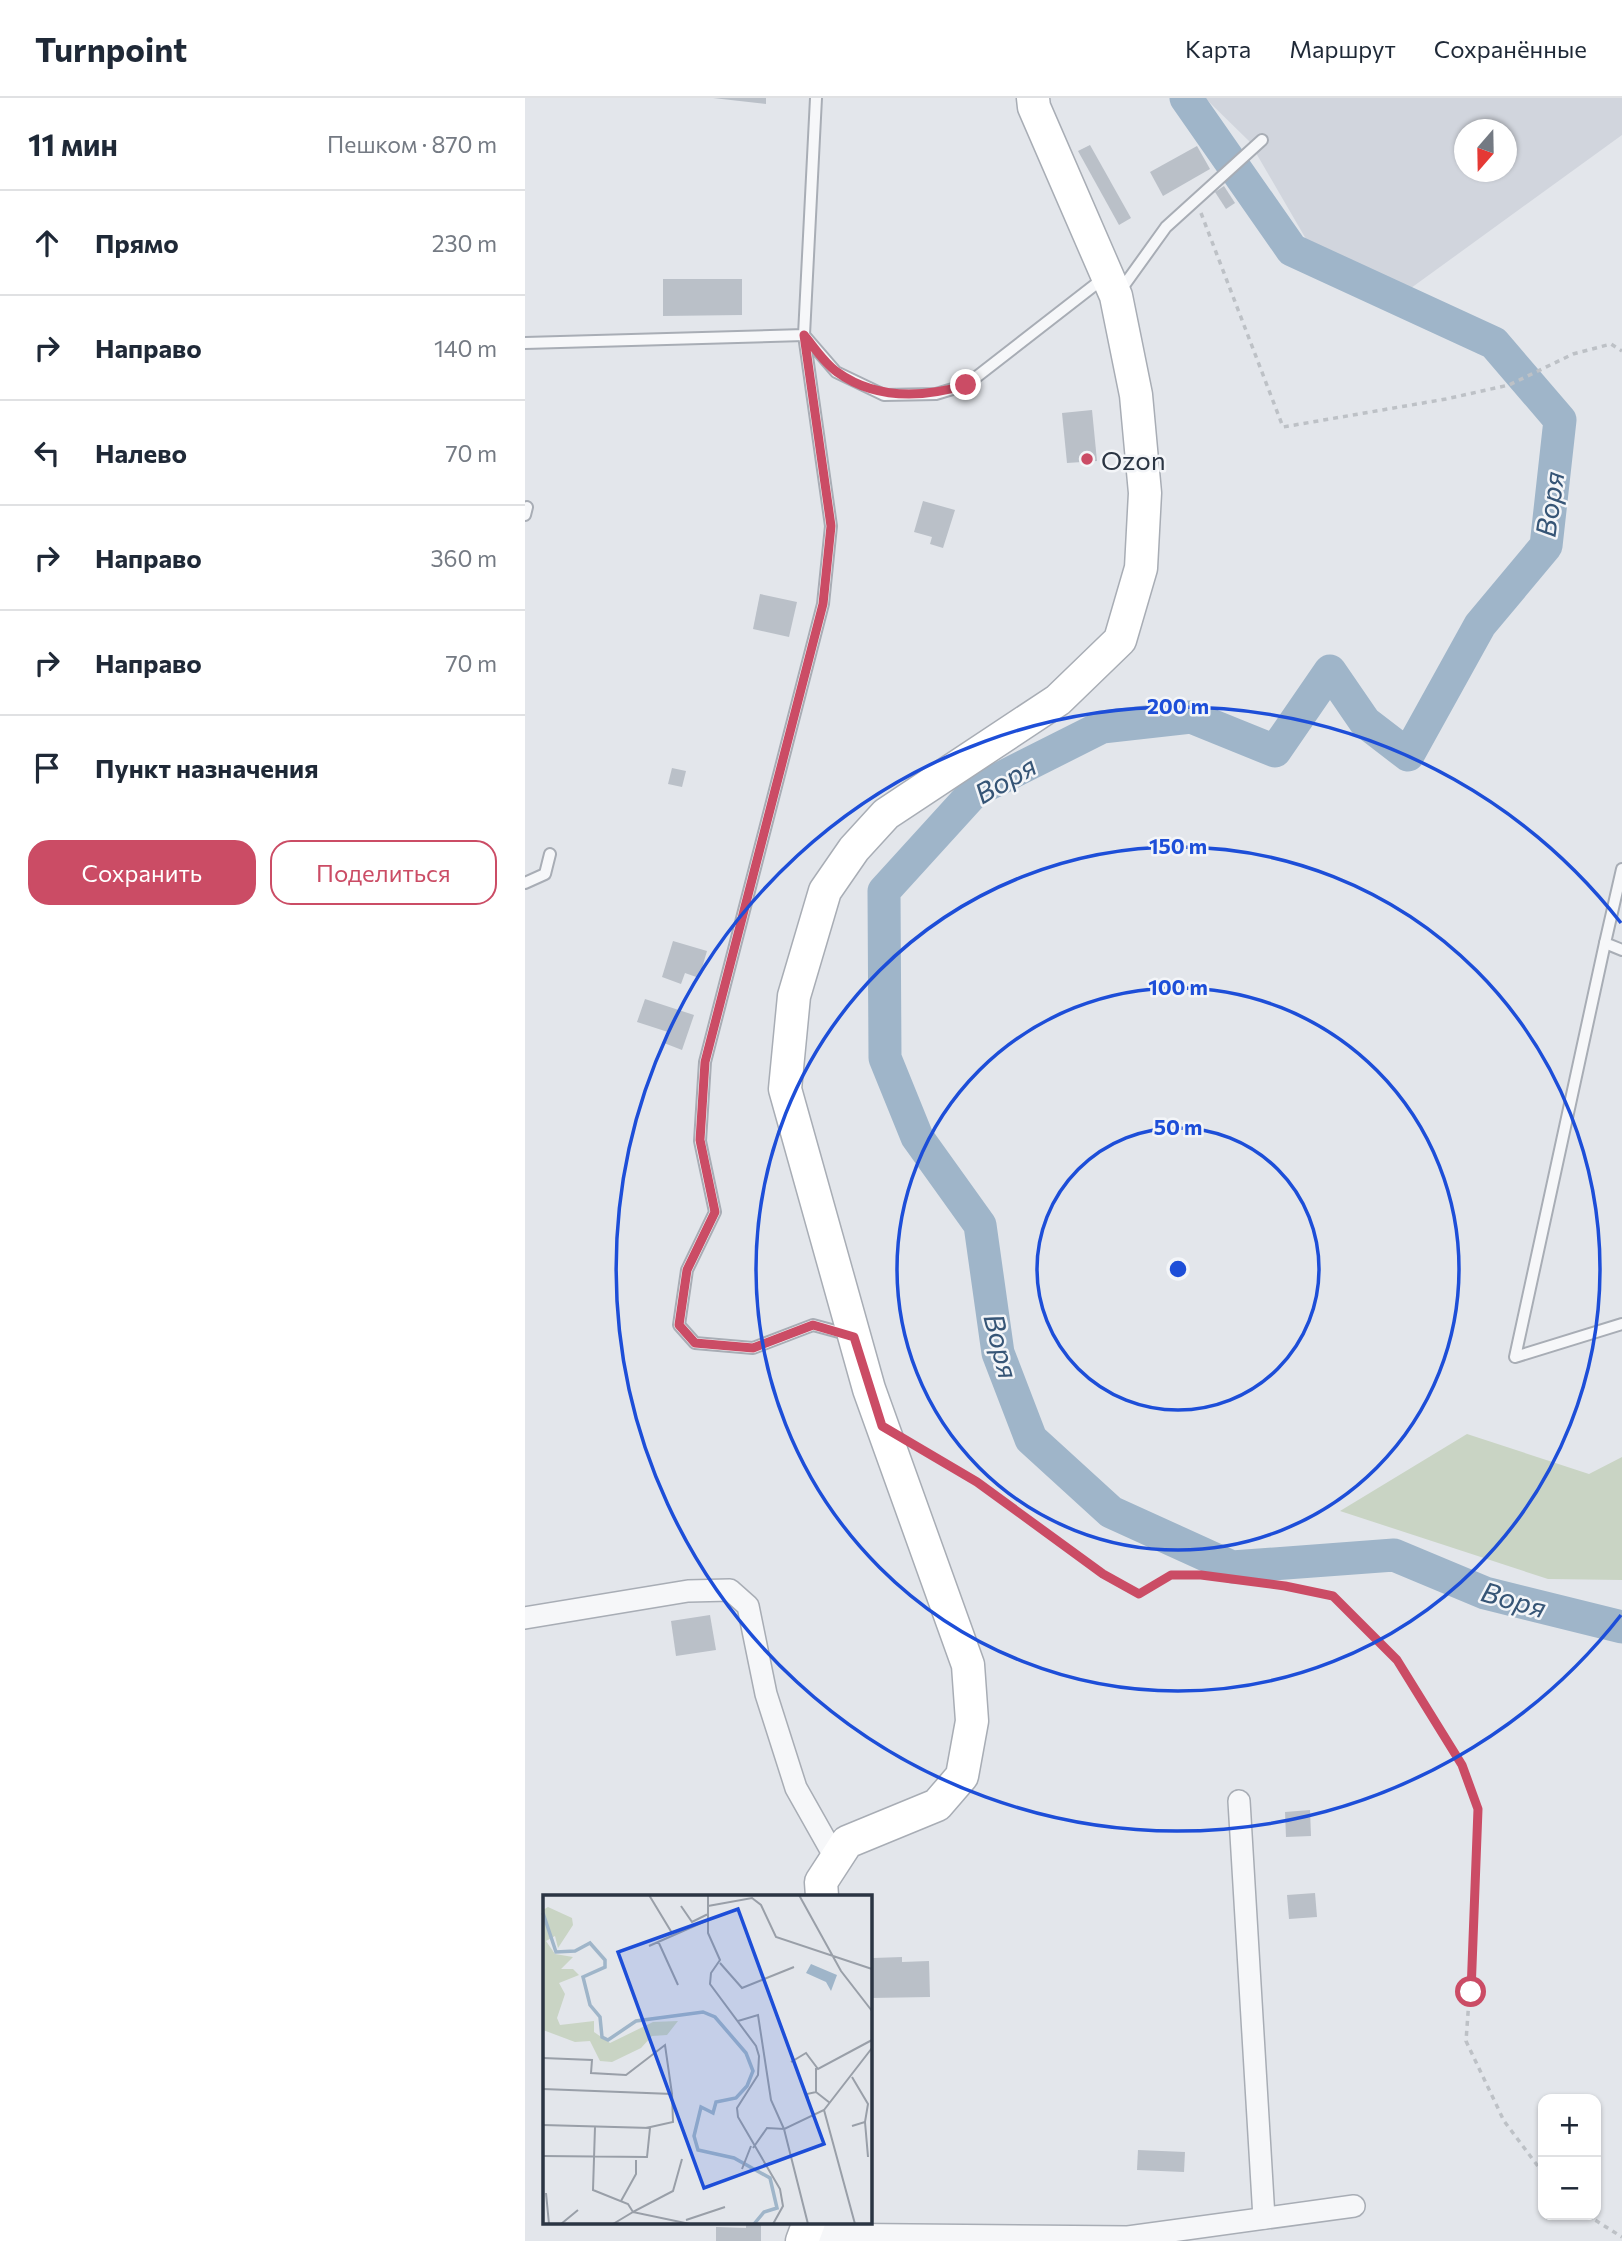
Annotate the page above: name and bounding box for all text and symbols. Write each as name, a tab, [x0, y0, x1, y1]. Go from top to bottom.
text: Turnpoint	[35, 28, 187, 69]
text: Карта	[1185, 34, 1251, 63]
text: Маршрут	[1289, 34, 1396, 63]
text: Сохранённые	[1434, 34, 1587, 63]
north arrow	[1454, 119, 1517, 182]
text: 11 мин	[28, 125, 118, 162]
text: Пешком · 870 m	[327, 130, 497, 158]
icon: ahead	[28, 224, 66, 262]
text: Прямо	[95, 227, 179, 258]
text: 230 m	[432, 229, 497, 257]
icon: right	[28, 329, 66, 367]
text: Направо	[95, 332, 202, 363]
text: 140 m	[434, 334, 497, 362]
route end	[950, 369, 981, 400]
icon: left	[28, 434, 66, 472]
text: Налево	[95, 437, 187, 468]
text: 70 m	[445, 439, 497, 467]
place label: Ozon	[1101, 444, 1166, 475]
marker: Ozon	[1079, 451, 1095, 467]
water label: Воря	[1528, 469, 1570, 539]
icon: right	[28, 539, 66, 577]
text: Направо	[95, 542, 202, 573]
text: 360 m	[430, 544, 497, 572]
icon: right	[28, 644, 66, 682]
text: Направо	[95, 647, 202, 678]
text: 70 m	[445, 649, 497, 677]
text: 200 m	[1147, 693, 1209, 718]
water label: Воря	[968, 748, 1042, 810]
icon: arrive	[28, 749, 66, 787]
text: Пункт назначения	[95, 752, 319, 783]
text: 150 m	[1149, 833, 1207, 858]
button: Сохранить	[28, 840, 256, 905]
button: Поделиться	[270, 840, 497, 905]
text: 100 m	[1148, 974, 1208, 999]
text: 50 m	[1154, 1114, 1202, 1139]
centre of rings	[1166, 1257, 1190, 1281]
water label: Воря	[978, 1310, 1026, 1382]
water label: Воря	[1478, 1574, 1550, 1624]
inset map	[543, 1895, 871, 2224]
route start	[1455, 1976, 1486, 2007]
map controls	[1538, 2094, 1601, 2220]
button: +	[1538, 2094, 1601, 2157]
button: −	[1538, 2157, 1601, 2220]

